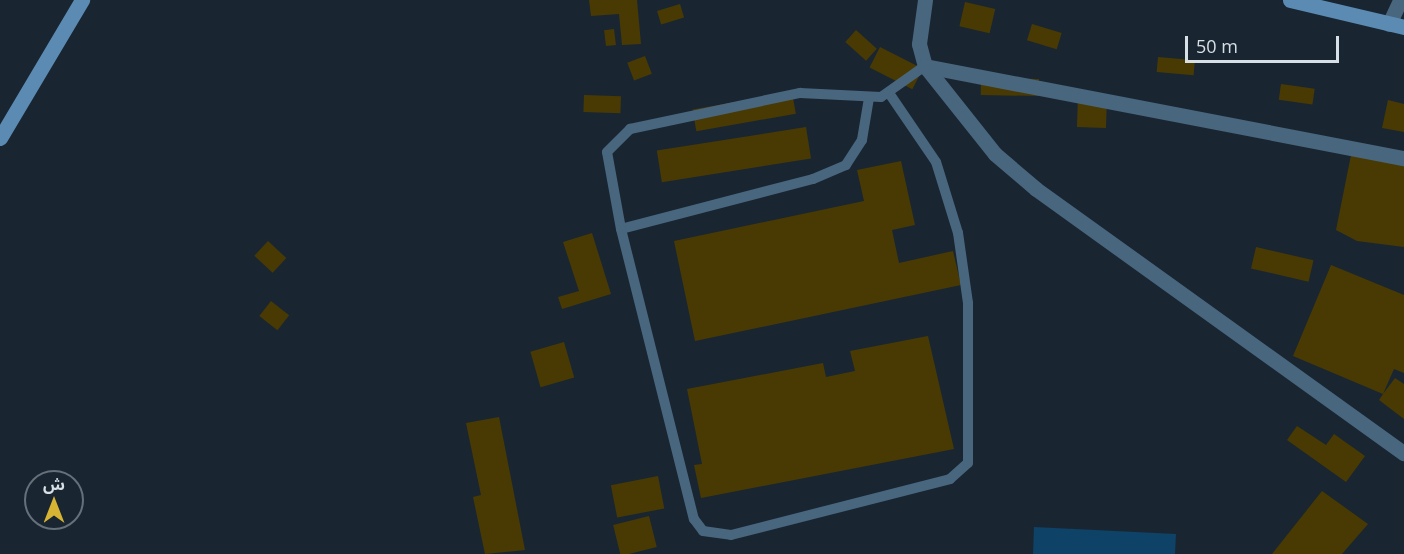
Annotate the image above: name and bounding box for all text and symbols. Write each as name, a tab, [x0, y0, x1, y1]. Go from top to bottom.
scale bar	[1188, 24, 1342, 62]
text: 50 m	[1196, 34, 1238, 58]
north arrow	[24, 470, 84, 530]
text: ش	[43, 473, 65, 495]

